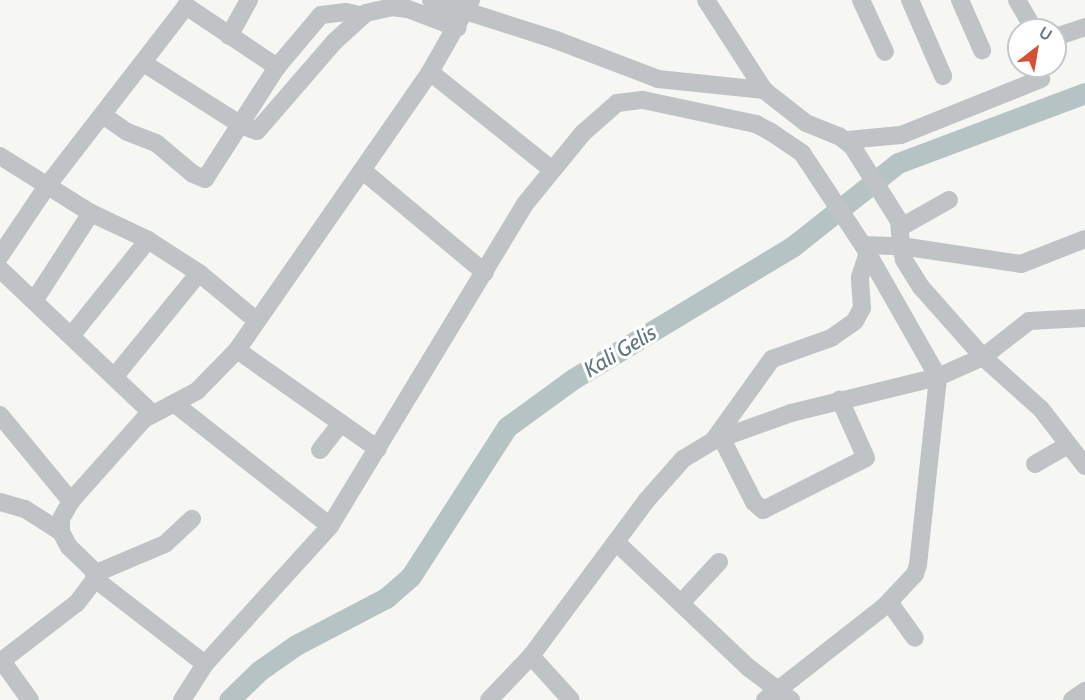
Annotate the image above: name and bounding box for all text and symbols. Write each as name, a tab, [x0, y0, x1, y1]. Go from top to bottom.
north arrow	[1007, 18, 1067, 78]
text: U	[1036, 23, 1055, 45]
water label: Kali Gelis	[579, 319, 661, 383]

